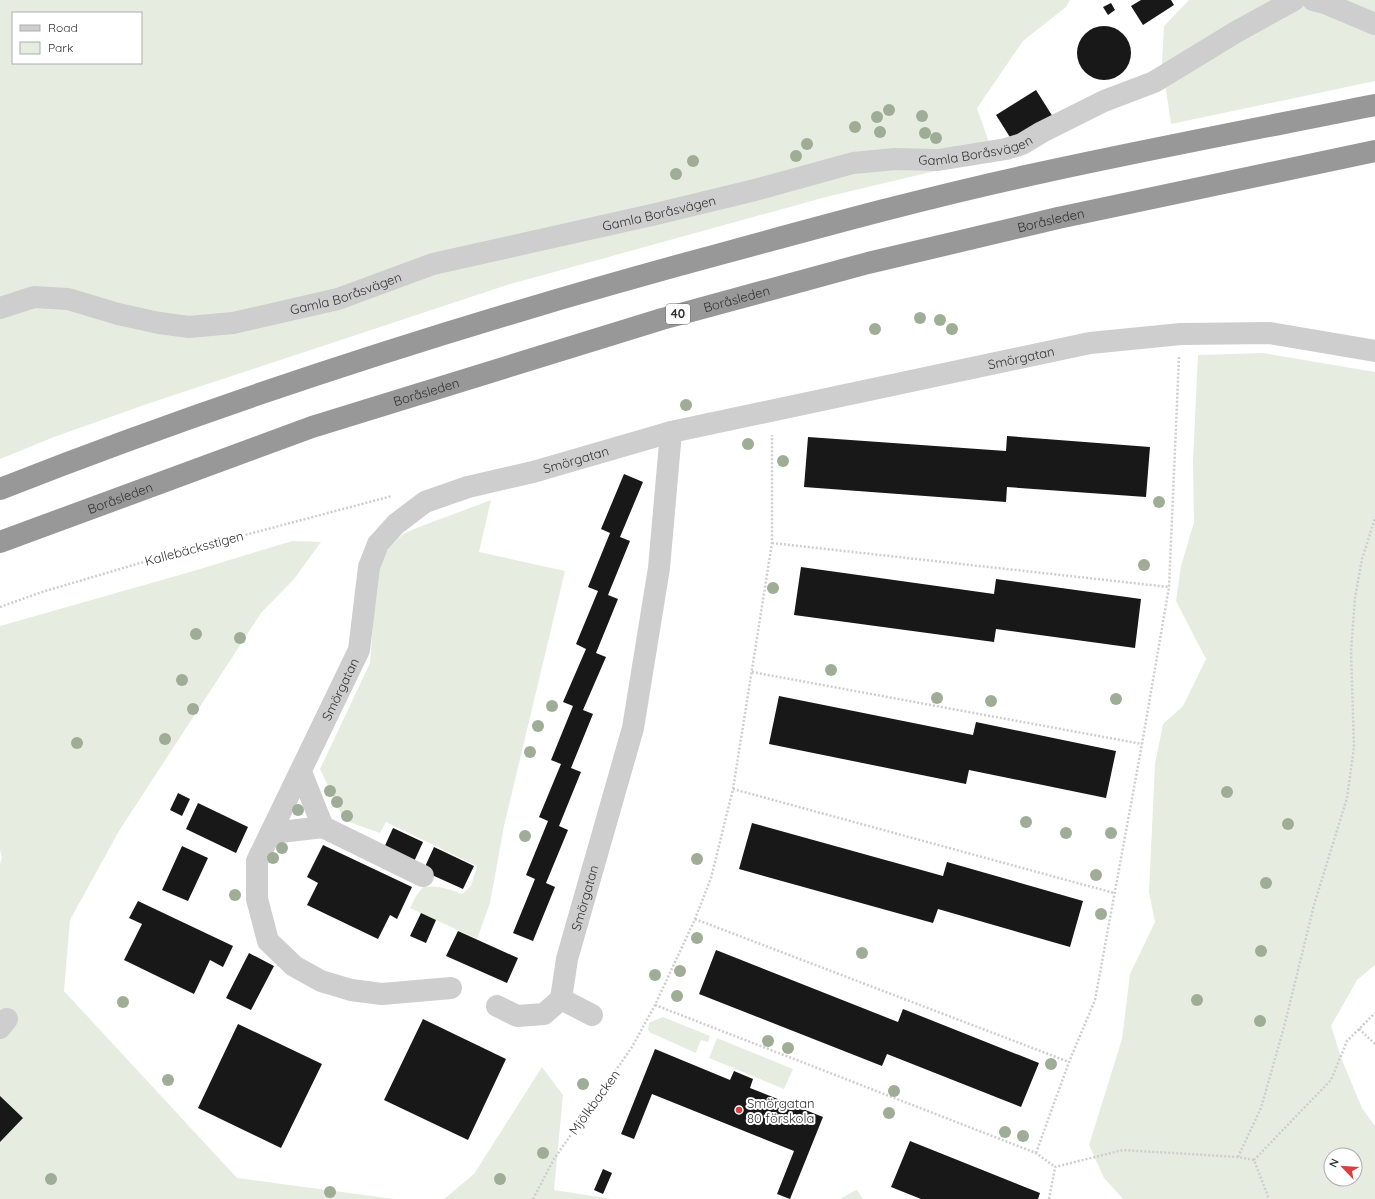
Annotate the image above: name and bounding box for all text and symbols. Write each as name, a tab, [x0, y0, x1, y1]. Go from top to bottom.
legend	[12, 12, 142, 64]
text: Road	[48, 20, 78, 35]
text: Park	[48, 40, 73, 55]
street label: Gamla Boråsvägen	[918, 132, 1035, 168]
street label: Gamla Boråsvägen	[601, 192, 717, 234]
street label: Boråsleden	[1016, 205, 1086, 235]
street label: Gamla Boråsvägen	[288, 268, 404, 318]
street label: Boråsleden	[702, 282, 771, 315]
road number: 40	[666, 304, 690, 324]
street label: Smörgatan	[986, 343, 1056, 372]
street label: Boråsleden	[391, 374, 461, 409]
street label: Smörgatan	[541, 442, 611, 477]
street label: Boråsleden	[85, 478, 155, 517]
street label: Kallebäcksstigen	[143, 527, 245, 569]
street label: Smörgatan	[318, 655, 362, 723]
street label: Smörgatan	[568, 863, 601, 932]
street label: Mjölkbacken	[565, 1067, 623, 1137]
place label: Smörgatan 80 förskola	[747, 1095, 815, 1126]
marker: Smörgatan 80 förskola	[734, 1105, 744, 1115]
north arrow	[1323, 1147, 1363, 1187]
text: N	[1326, 1156, 1342, 1169]

